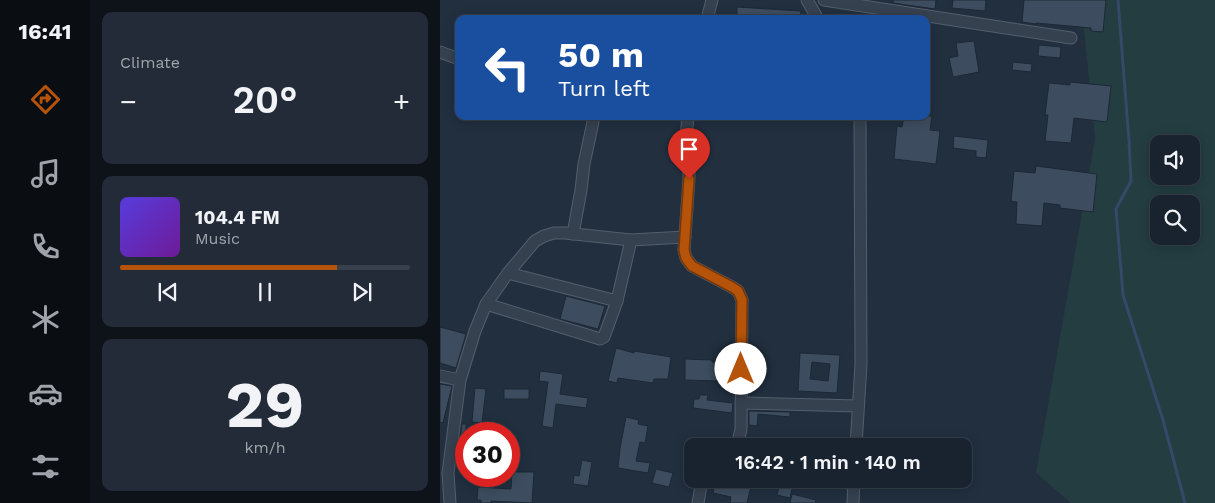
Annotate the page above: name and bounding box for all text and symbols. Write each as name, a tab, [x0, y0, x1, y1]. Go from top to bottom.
text: 16:41	[19, 19, 71, 44]
text: 50 m	[558, 34, 644, 76]
icon: left	[475, 35, 540, 100]
text: Climate	[120, 53, 180, 72]
text: Turn left	[558, 76, 650, 101]
text: 20°	[233, 78, 297, 122]
icon: directions	[28, 82, 63, 117]
text: −	[120, 85, 137, 118]
text: +	[393, 85, 410, 118]
pin	[668, 128, 710, 179]
icon: arrive	[675, 135, 703, 163]
map controls	[1150, 135, 1200, 245]
button: sound	[1150, 135, 1200, 185]
icon: music	[28, 156, 63, 191]
button: search	[1150, 195, 1200, 245]
text: 104.4 FM	[195, 206, 280, 229]
icon: phone	[28, 229, 63, 264]
text: Music	[195, 229, 240, 248]
icon: previous	[154, 278, 182, 306]
icon: pause	[251, 278, 279, 306]
icon: next	[348, 278, 376, 306]
icon: climate	[28, 302, 63, 337]
position arrow	[714, 342, 766, 394]
text: 29	[226, 367, 304, 443]
icon: car	[28, 376, 63, 411]
speed limit sign: 30	[455, 422, 520, 487]
text: km/h	[244, 438, 286, 457]
icon: filters	[28, 449, 63, 484]
text: 16:42 · 1 min · 140 m	[735, 451, 921, 474]

